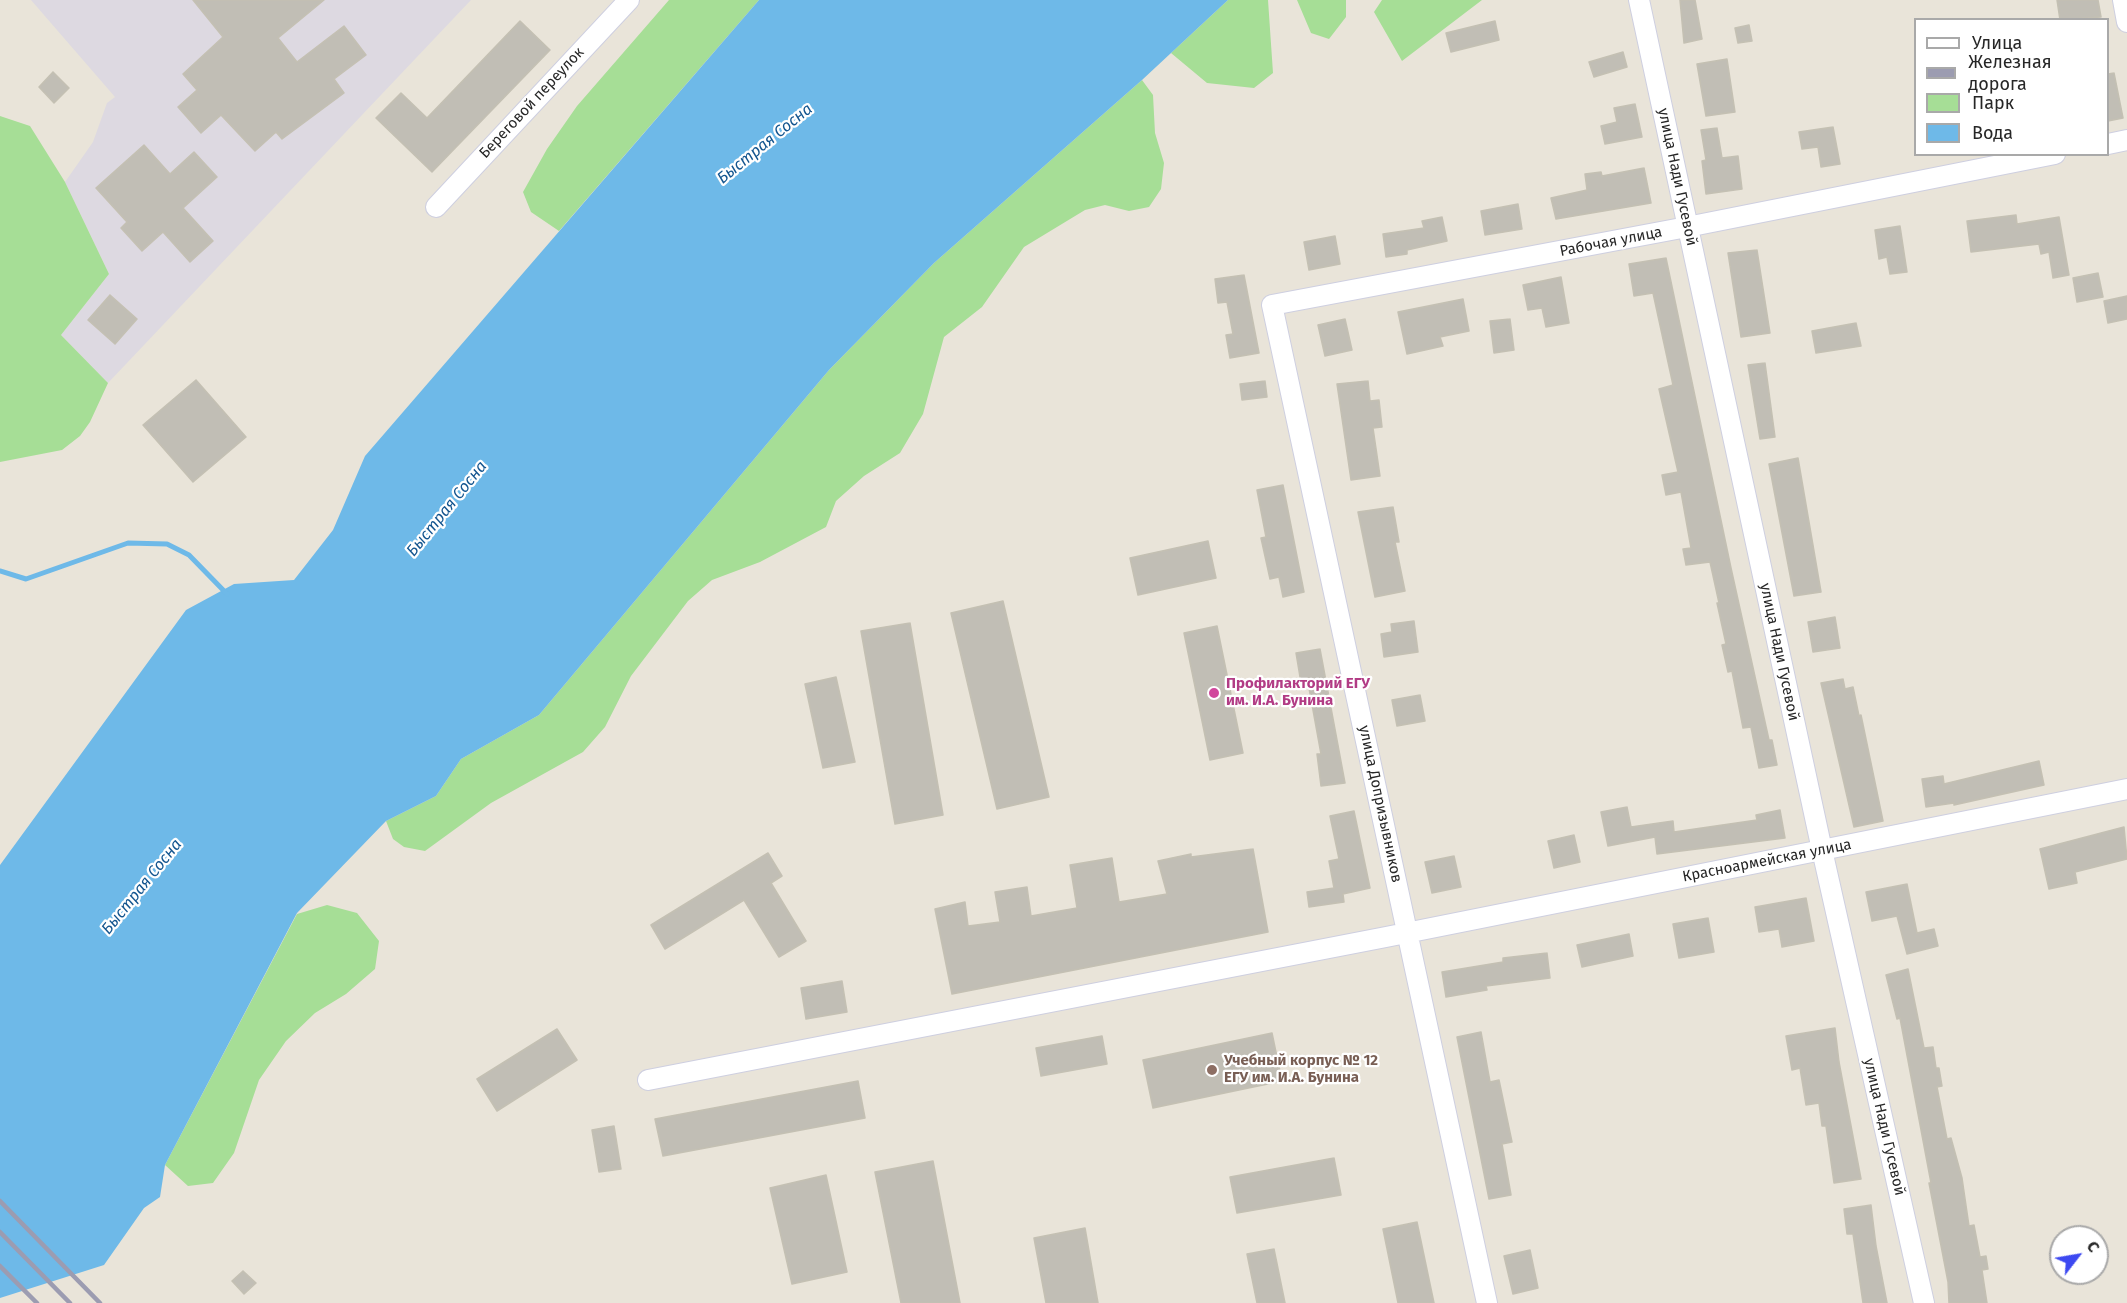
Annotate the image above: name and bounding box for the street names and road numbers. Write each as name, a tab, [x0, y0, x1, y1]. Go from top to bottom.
street label: Береговой переулок	[476, 44, 588, 162]
street label: улица Нади Гусевой	[1654, 106, 1700, 248]
street label: Рабочая улица	[1558, 223, 1664, 261]
street label: улица Нади Гусевой	[1756, 581, 1802, 723]
street label: улица Допризывников	[1355, 724, 1405, 884]
street label: Красноармейская улица	[1681, 836, 1853, 886]
street label: улица Нади Гусевой	[1859, 1057, 1909, 1197]

